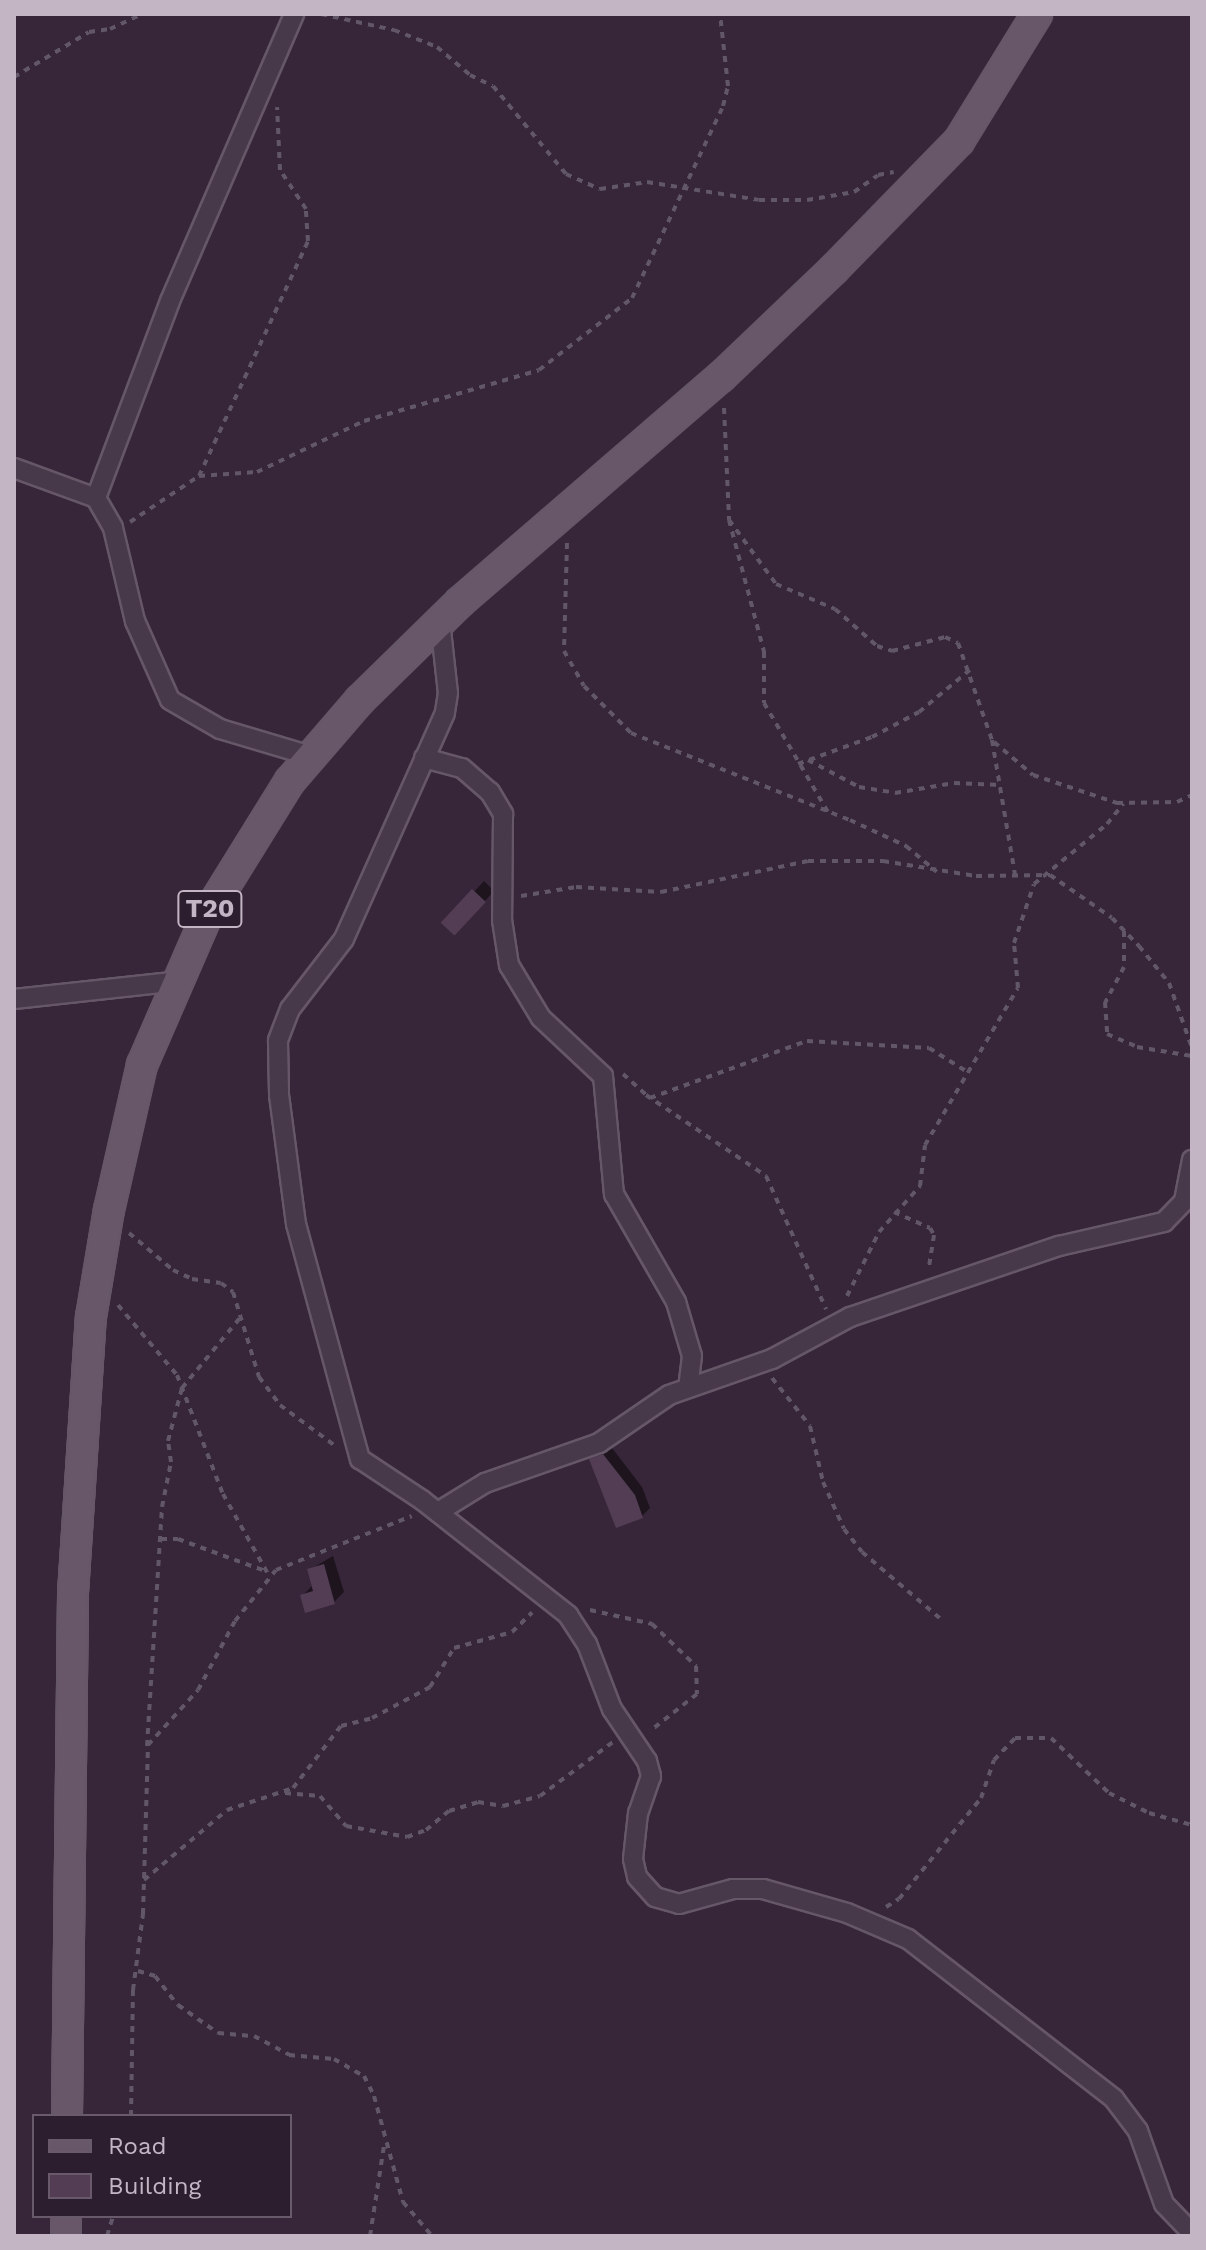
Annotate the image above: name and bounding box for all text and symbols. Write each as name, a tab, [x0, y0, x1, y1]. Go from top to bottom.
road number: T20	[176, 887, 244, 931]
legend	[32, 2114, 292, 2218]
text: Road	[108, 2132, 167, 2160]
text: Building	[108, 2172, 201, 2200]

